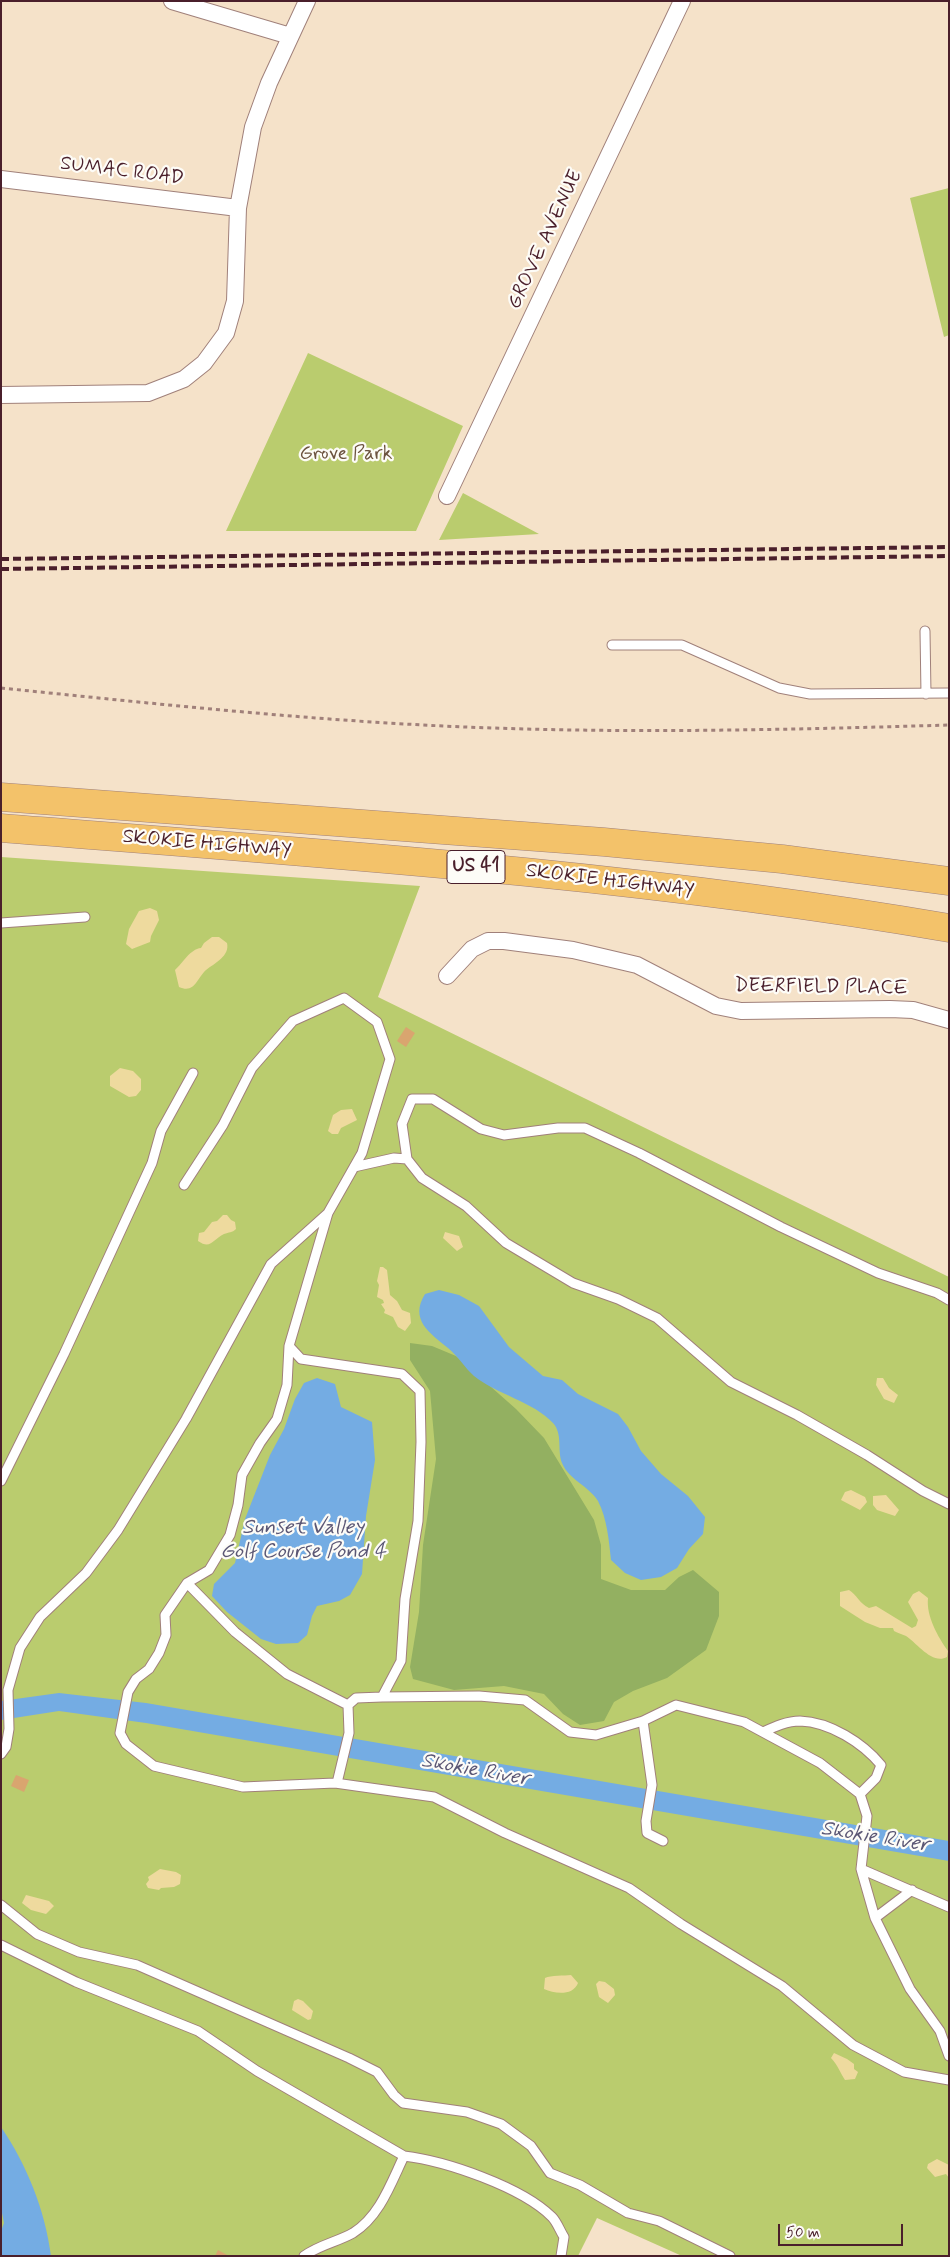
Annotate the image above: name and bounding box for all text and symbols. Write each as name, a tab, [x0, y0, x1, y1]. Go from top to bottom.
street label: SUMAC ROAD	[59, 153, 185, 191]
street label: GROVE AVENUE	[503, 167, 589, 313]
park label: Grove Park	[299, 443, 393, 467]
street label: SKOKIE HIGHWAY	[122, 826, 292, 864]
road number: US 41	[447, 850, 505, 884]
street label: SKOKIE HIGHWAY	[524, 860, 696, 904]
street label: DEERFIELD PLACE	[734, 974, 908, 1002]
water label: Sunset Valley Golf Course Pond 4	[220, 1516, 386, 1566]
water label: Skokie River	[419, 1749, 531, 1793]
water label: Skokie River	[819, 1817, 931, 1859]
scale bar	[780, 2214, 905, 2246]
text: 50 m	[786, 2223, 820, 2243]

